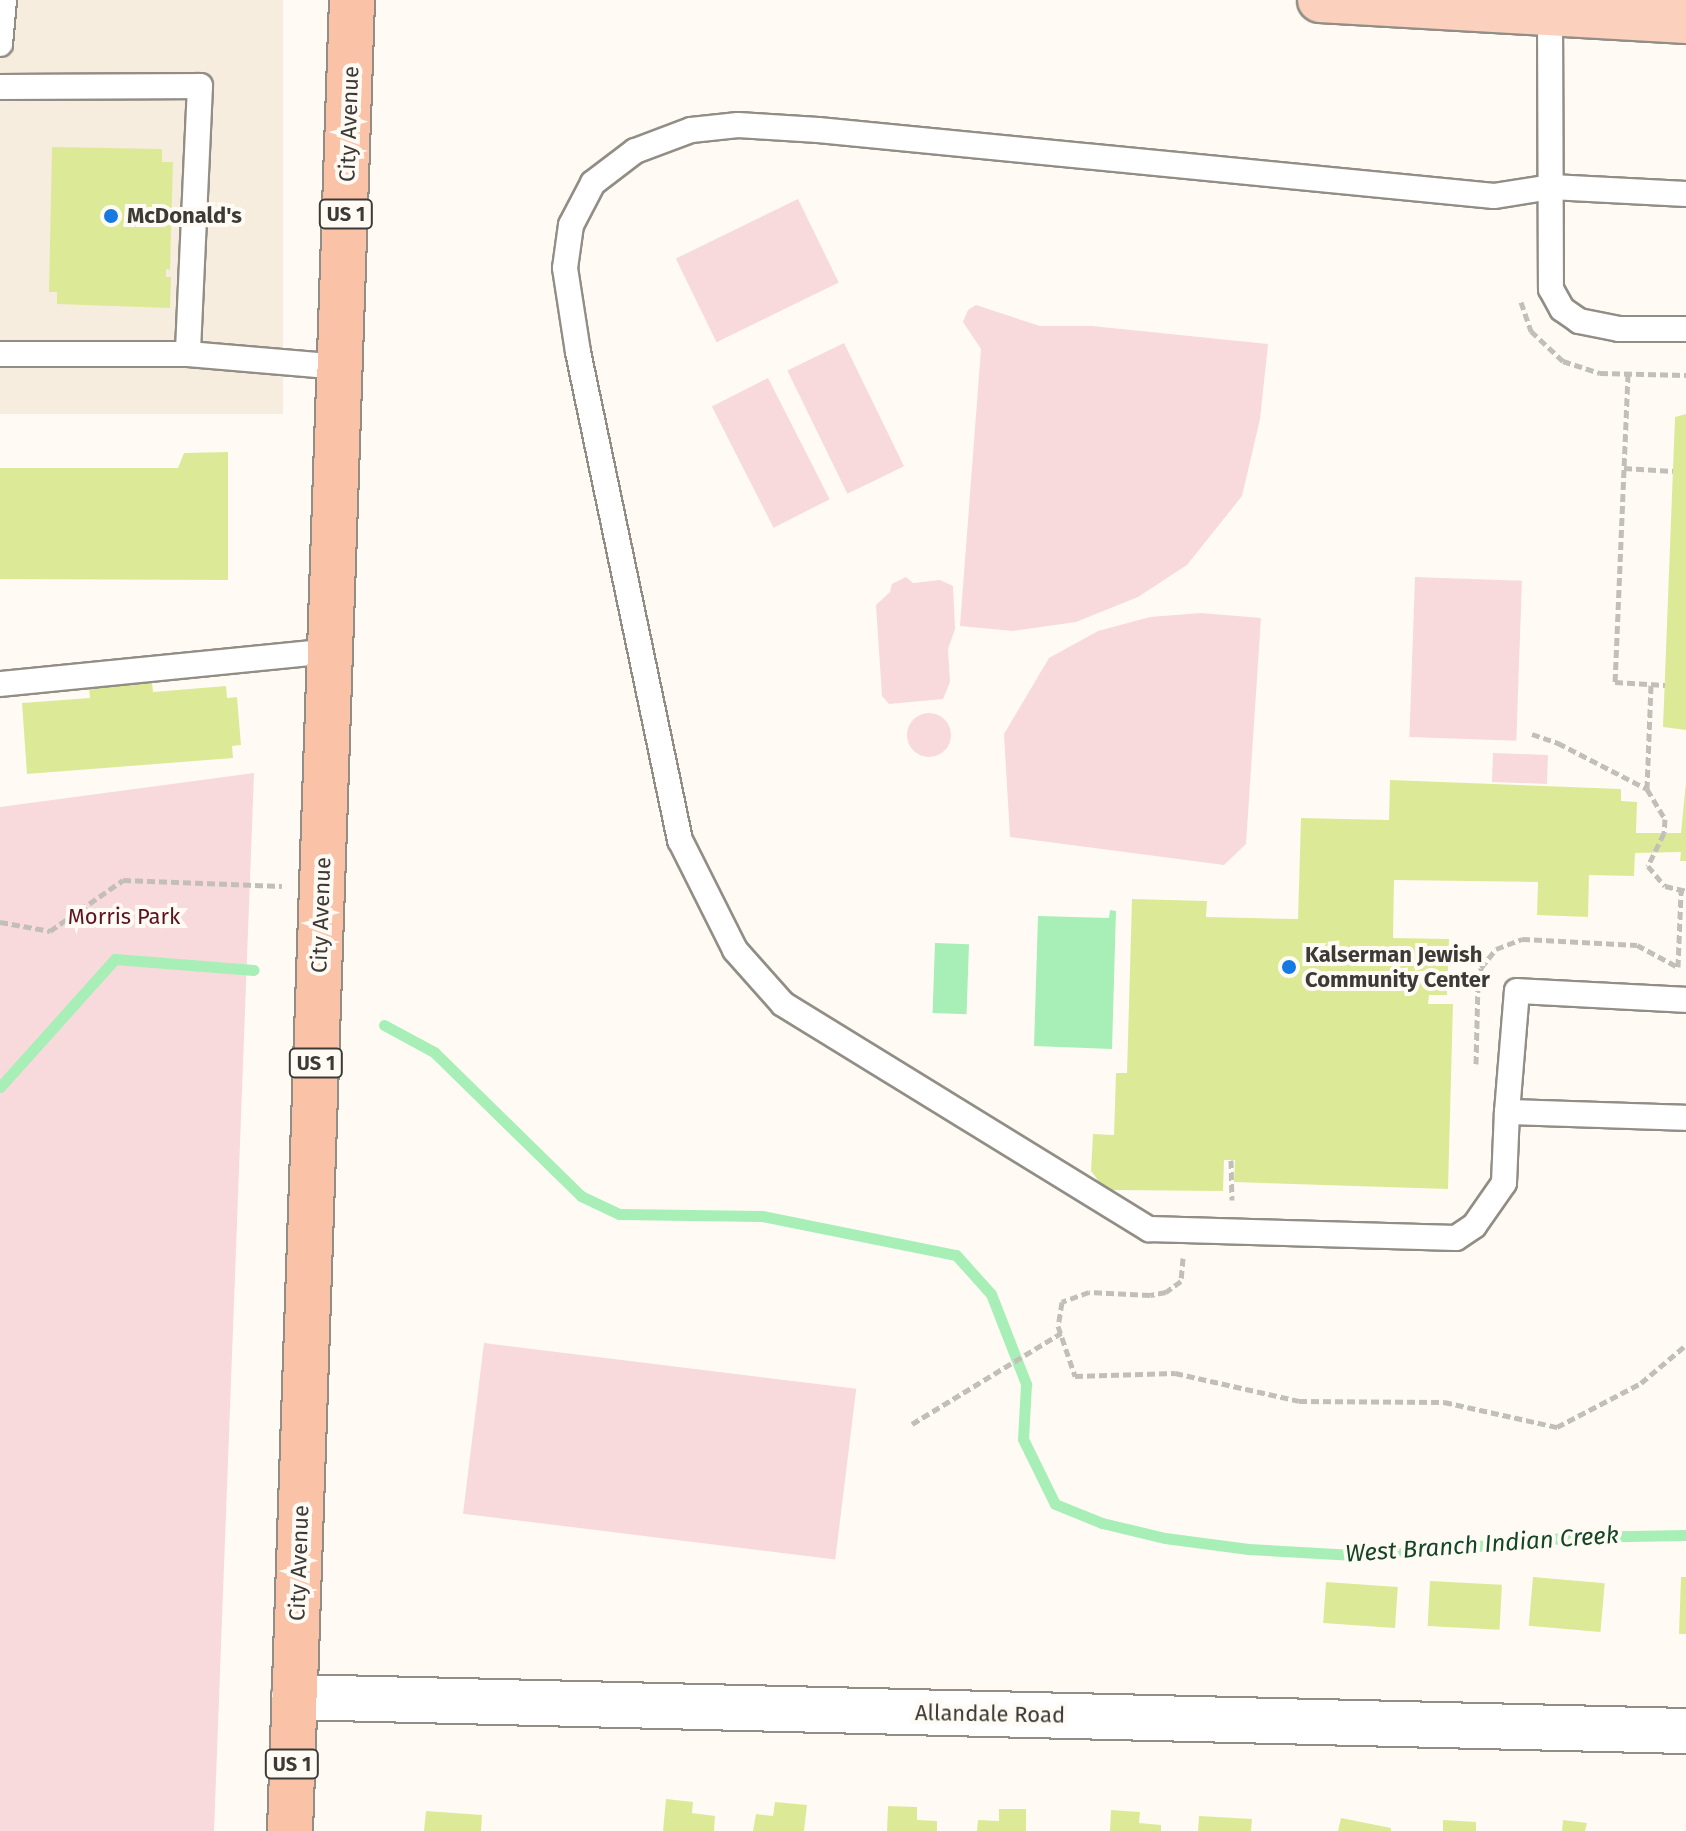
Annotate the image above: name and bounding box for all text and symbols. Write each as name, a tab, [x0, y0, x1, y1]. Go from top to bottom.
street label: City Avenue	[334, 66, 364, 182]
road number: US 1	[318, 198, 374, 230]
place label: McDonald's	[127, 203, 242, 229]
marker: McDonald's	[102, 207, 120, 225]
street label: City Avenue	[306, 857, 336, 973]
park label: Morris Park	[68, 904, 180, 930]
place label: Kalserman Jewish Community Center	[1305, 941, 1490, 992]
marker: Kalserman Jewish Community Center	[1280, 958, 1298, 976]
road number: US 1	[288, 1047, 344, 1079]
street label: City Avenue	[284, 1505, 314, 1621]
water label: West Branch Indian Creek	[1344, 1521, 1620, 1569]
street label: Allandale Road	[915, 1699, 1065, 1729]
road number: US 1	[264, 1748, 320, 1780]

